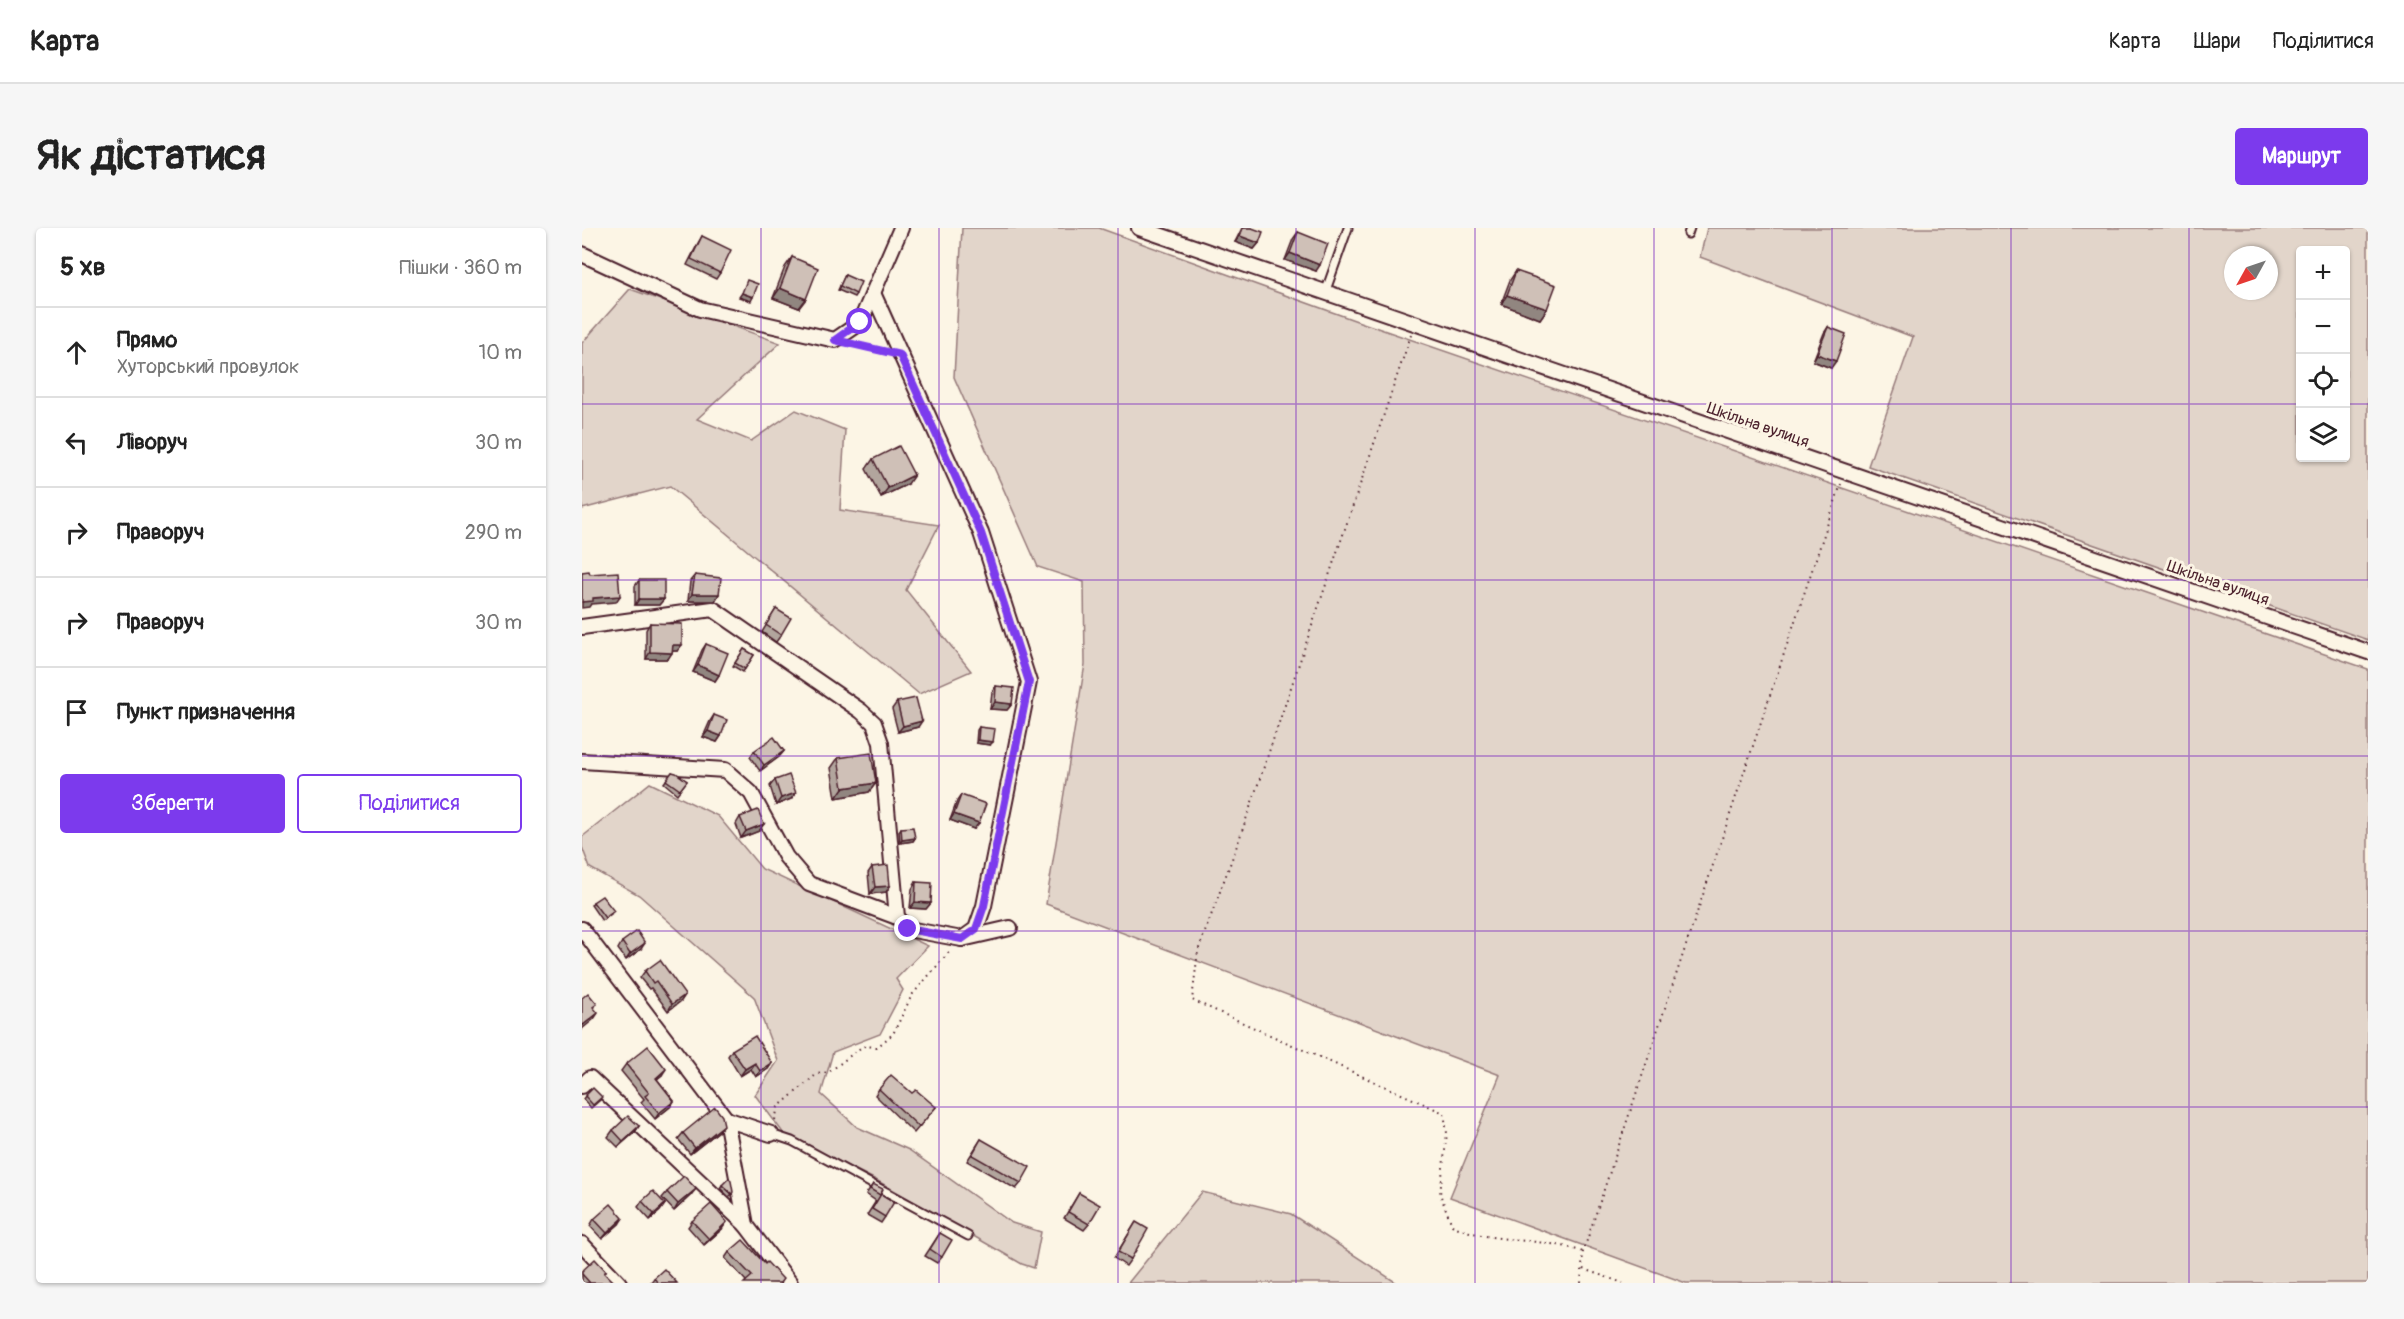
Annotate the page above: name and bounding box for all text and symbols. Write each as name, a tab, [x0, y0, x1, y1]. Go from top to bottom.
text: Карта	[30, 24, 99, 59]
text: Карта	[2109, 28, 2161, 55]
text: Шари	[2194, 28, 2240, 55]
text: Поділитися	[2273, 28, 2374, 55]
button: Маршрут	[2235, 128, 2368, 185]
text: Як дістатися	[36, 130, 266, 182]
north arrow	[2224, 246, 2278, 300]
map controls	[2296, 246, 2350, 462]
button: +	[2296, 246, 2350, 300]
text: 5 хв	[60, 251, 106, 283]
text: Пішки · 360 m	[399, 255, 522, 280]
button: −	[2296, 300, 2350, 354]
route start	[846, 308, 872, 334]
text: Прямо	[117, 326, 177, 354]
icon: ahead	[60, 336, 93, 369]
text: 10 m	[478, 340, 522, 365]
text: Хуторський провулок	[117, 354, 299, 379]
button: locate	[2296, 354, 2350, 408]
street label: Шкільна вулиця	[1704, 398, 1812, 452]
button: layers	[2296, 408, 2350, 462]
icon: left	[60, 426, 93, 459]
text: Ліворуч	[117, 428, 188, 456]
text: 30 m	[475, 430, 522, 455]
icon: right	[60, 516, 93, 549]
text: Праворуч	[117, 518, 204, 546]
text: 290 m	[465, 520, 522, 545]
street label: Шкільна вулиця	[2164, 556, 2272, 610]
icon: right	[60, 606, 93, 639]
text: Праворуч	[117, 608, 204, 636]
text: 30 m	[475, 610, 522, 635]
icon: arrive	[60, 696, 93, 729]
text: Пункт призначення	[117, 698, 295, 726]
button: Зберегти	[60, 774, 285, 833]
button: Поділитися	[297, 774, 522, 833]
route end	[894, 915, 920, 941]

